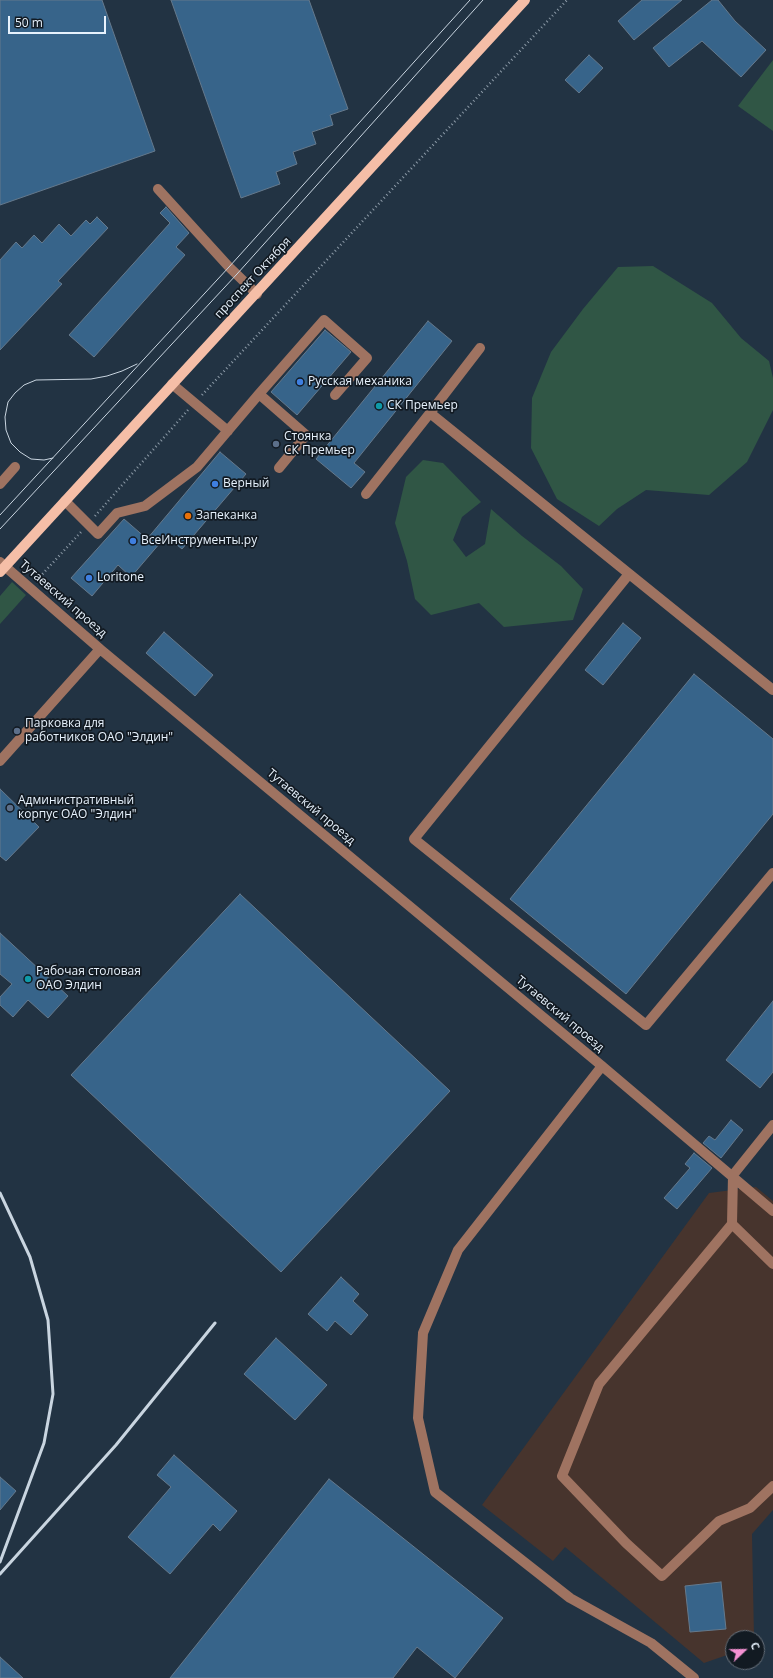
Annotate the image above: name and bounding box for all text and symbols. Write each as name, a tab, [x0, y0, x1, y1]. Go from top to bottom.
scale bar	[10, 8, 108, 34]
text: 50 m	[15, 14, 43, 31]
street label: проспект Октября	[212, 234, 294, 322]
place label: Русская механика	[308, 375, 412, 389]
marker: Русская механика	[295, 377, 305, 387]
place label: СК Премьер	[387, 399, 458, 413]
marker: СК Премьер	[374, 401, 384, 411]
place label: Стоянка СК Премьер	[284, 430, 355, 458]
marker: Стоянка СК Премьер	[271, 439, 281, 449]
place label: Верный	[223, 477, 269, 491]
marker: Верный	[210, 479, 220, 489]
place label: Запеканка	[196, 509, 257, 523]
marker: Запеканка	[183, 511, 193, 521]
place label: ВсеИнструменты.ру	[141, 534, 257, 548]
marker: ВсеИнструменты.ру	[128, 536, 138, 546]
street label: Тутаевский проезд	[17, 557, 109, 641]
place label: Loritone	[97, 571, 144, 585]
marker: Loritone	[84, 573, 94, 583]
place label: Парковка для работников ОАО "Элдин"	[25, 717, 173, 745]
marker: Парковка для работников ОАО "Элдин"	[12, 726, 22, 736]
street label: Тутаевский проезд	[264, 766, 358, 848]
place label: Административный корпус ОАО "Элдин"	[18, 794, 137, 822]
marker: Административный корпус ОАО "Элдин"	[5, 803, 15, 813]
place label: Рабочая столовая ОАО Элдин	[36, 965, 141, 993]
street label: Тутаевский проезд	[513, 973, 607, 1055]
marker: Рабочая столовая ОАО Элдин	[23, 974, 33, 984]
north arrow	[725, 1630, 765, 1670]
text: С	[747, 1640, 764, 1652]

